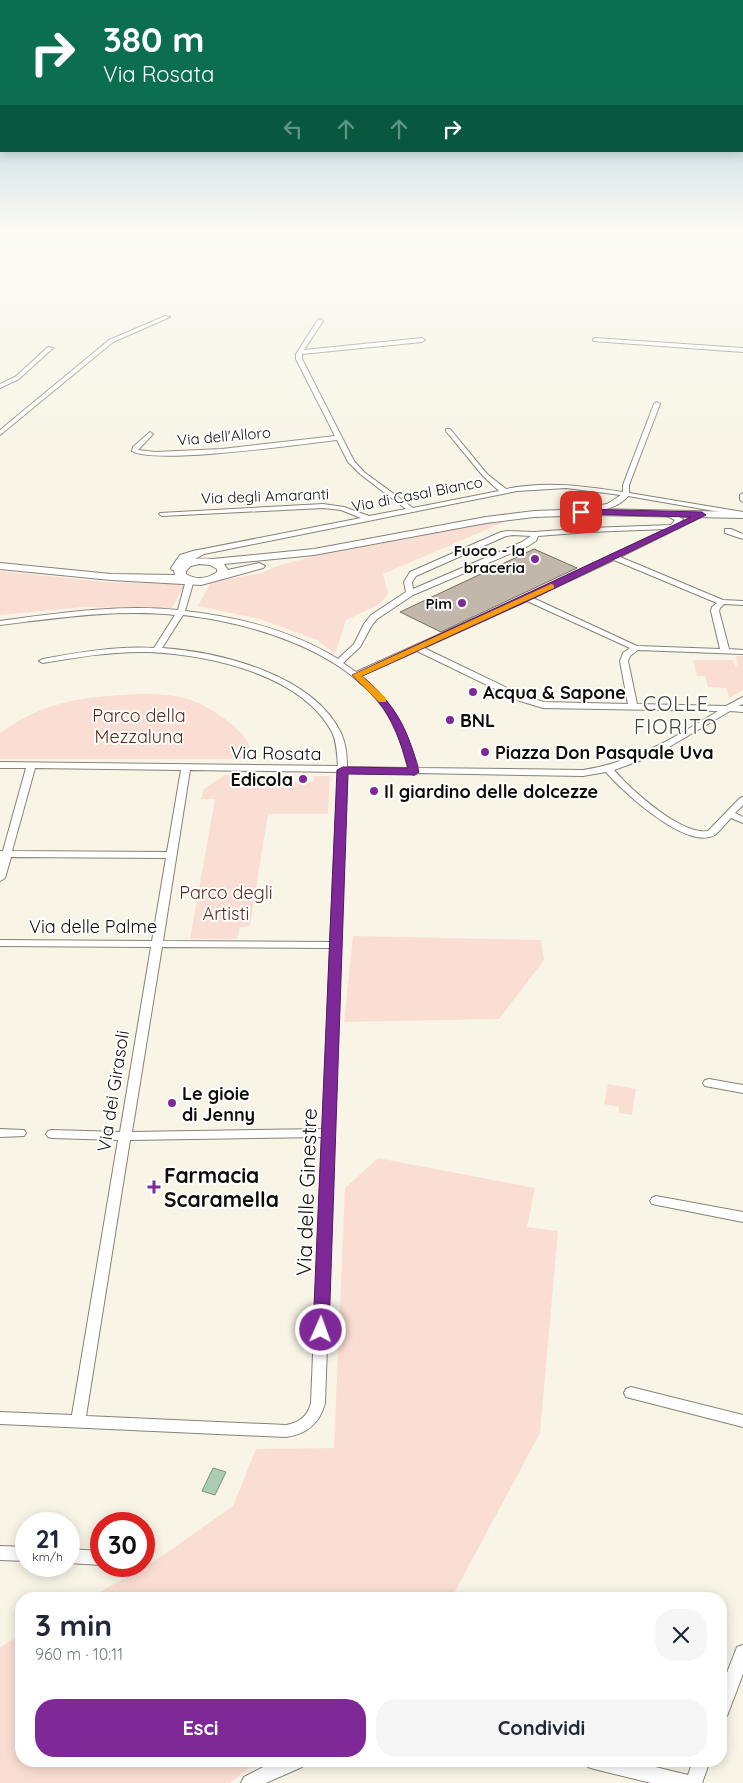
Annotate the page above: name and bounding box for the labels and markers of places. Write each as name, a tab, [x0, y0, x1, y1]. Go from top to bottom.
pin	[560, 491, 602, 533]
place label: Fuoco - la braceria	[454, 541, 525, 577]
marker: Fuoco - la braceria	[529, 553, 541, 565]
place label: Pim	[426, 594, 452, 613]
marker: Pim	[456, 597, 468, 609]
place label: Acqua & Sapone	[483, 681, 626, 704]
marker: Acqua & Sapone	[467, 686, 479, 698]
place label: BNL	[460, 709, 495, 732]
marker: BNL	[444, 714, 456, 726]
place label: Piazza Don Pasquale Uva	[495, 741, 714, 764]
marker: Piazza Don Pasquale Uva	[479, 746, 491, 758]
place label: Edicola	[230, 768, 293, 791]
marker: Edicola	[297, 773, 309, 785]
place label: Il giardino delle dolcezze	[384, 780, 598, 803]
marker: Il giardino delle dolcezze	[368, 785, 380, 797]
place label: Le gioie di Jenny	[182, 1082, 255, 1126]
marker: Le gioie di Jenny	[166, 1097, 178, 1109]
place label: Farmacia Scaramella	[164, 1162, 279, 1212]
marker: Farmacia Scaramella	[148, 1181, 160, 1193]

